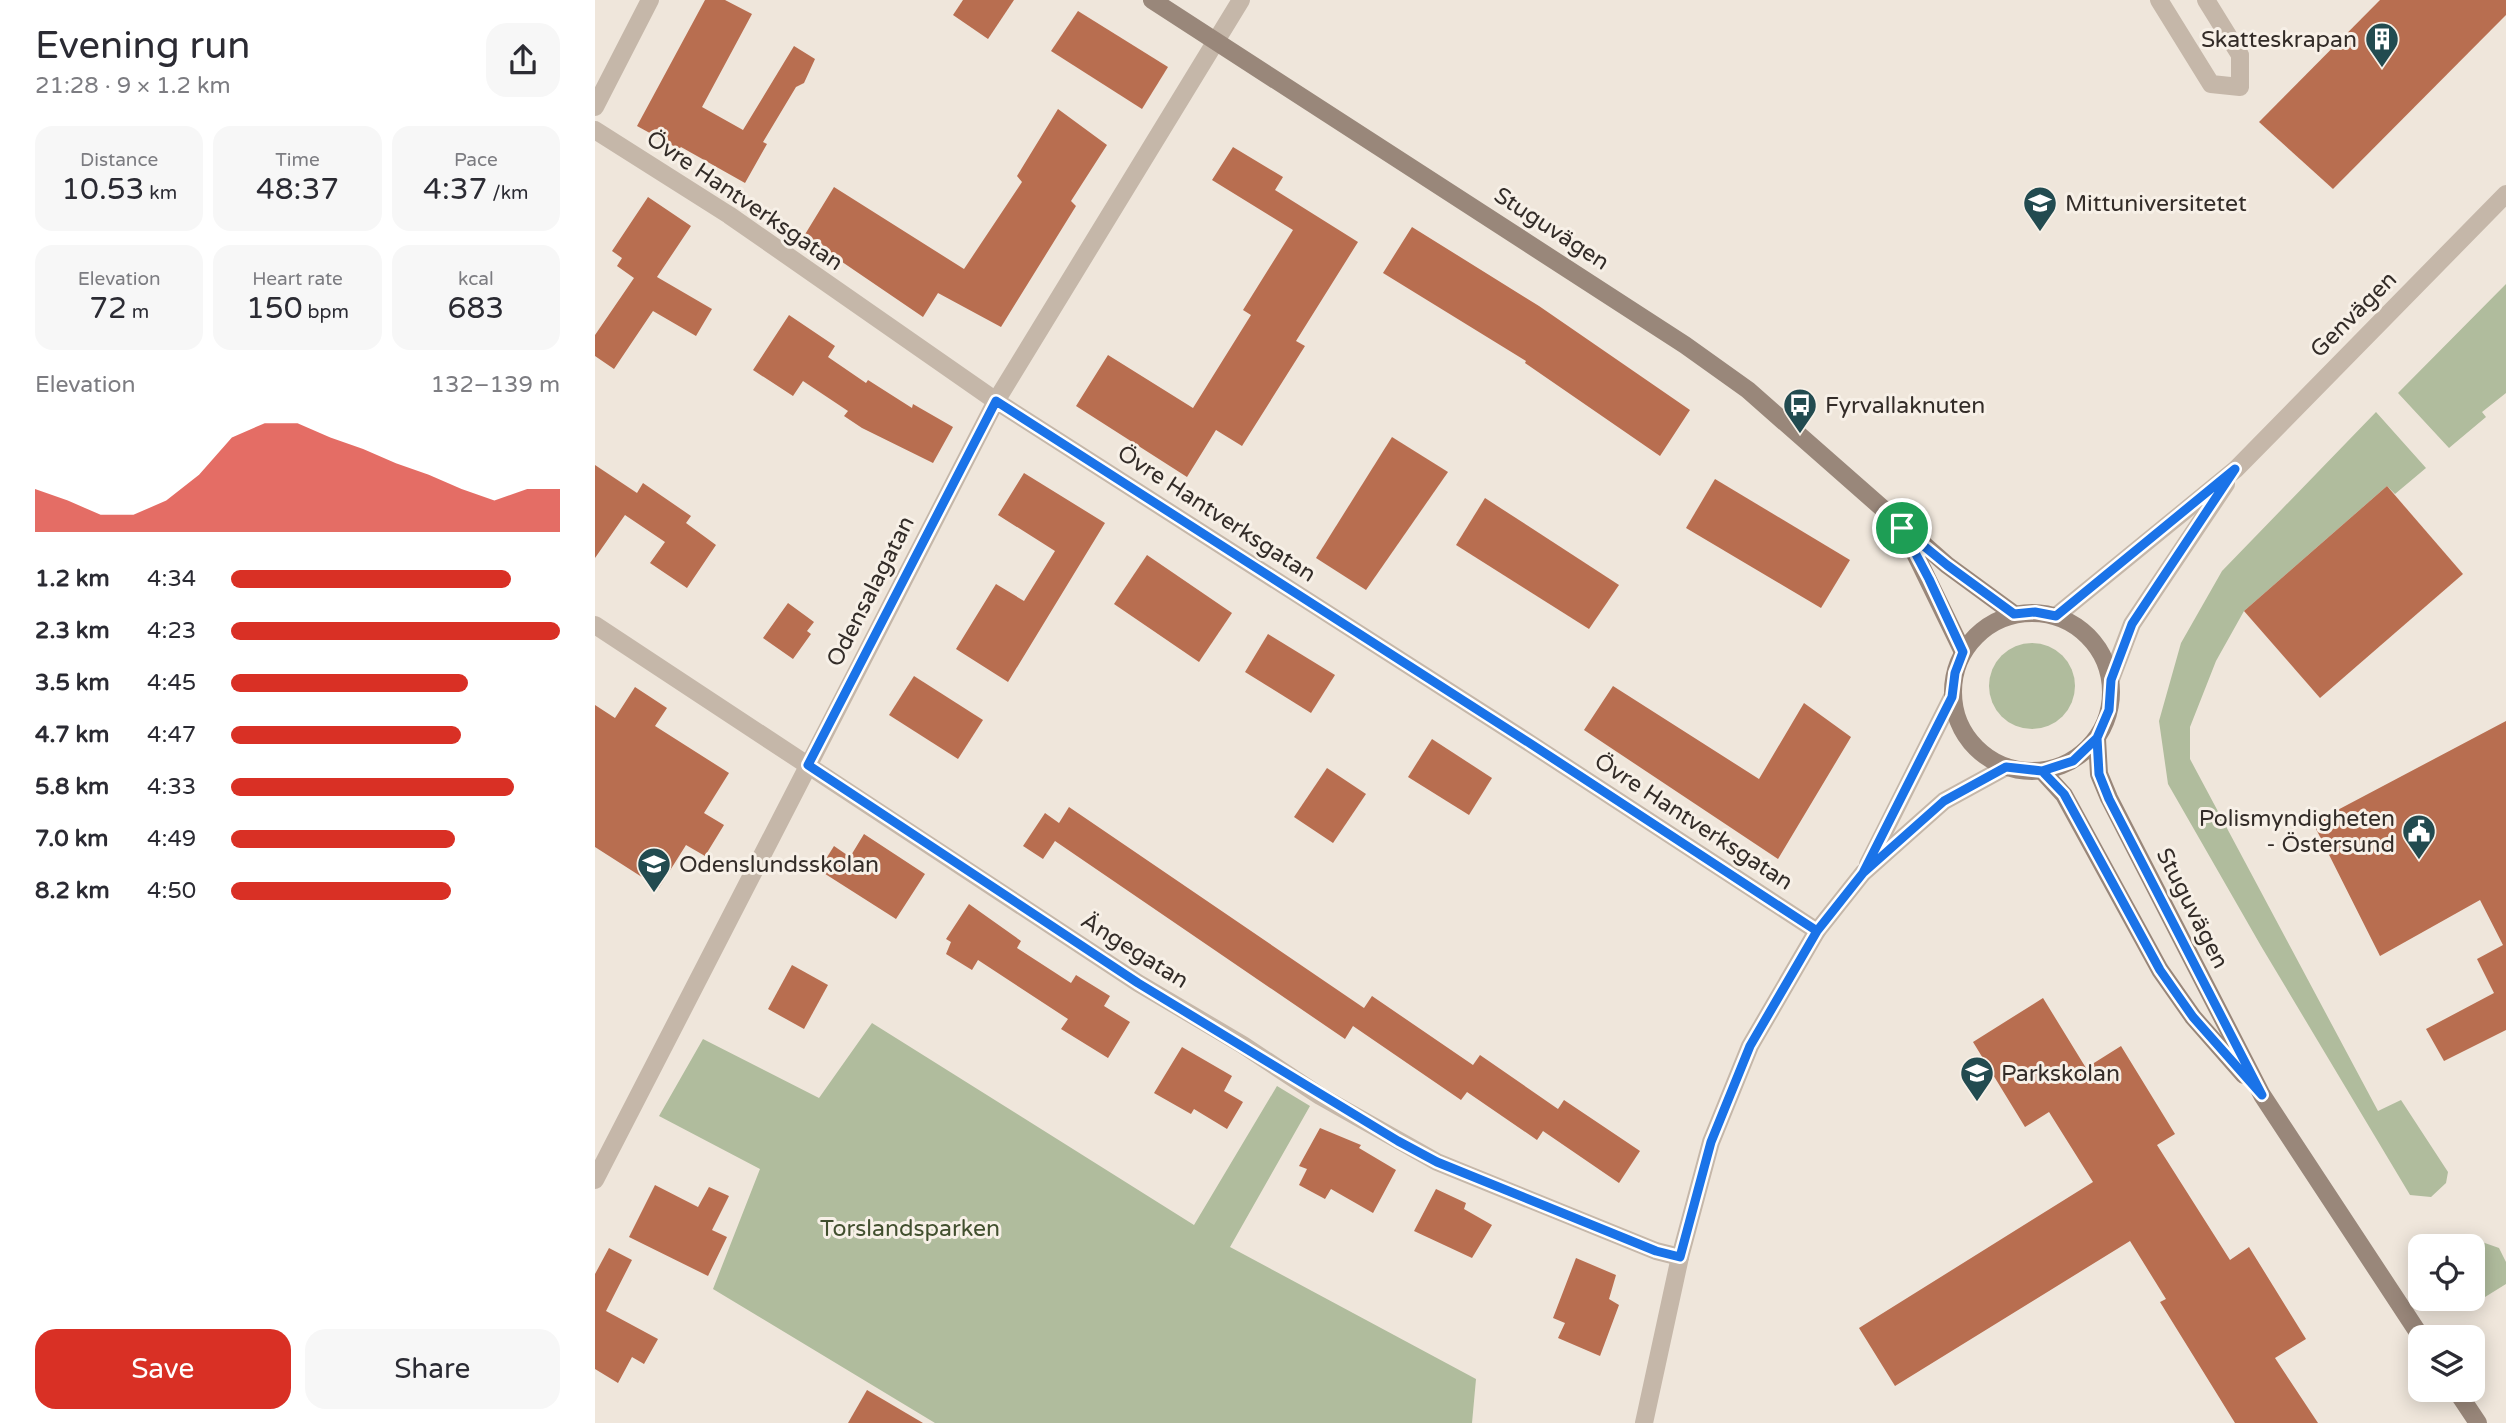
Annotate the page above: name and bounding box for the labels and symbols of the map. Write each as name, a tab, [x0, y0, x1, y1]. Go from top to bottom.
building icon: Skatteskrapan	[2363, 20, 2401, 69]
place label: Skatteskrapan	[2201, 26, 2357, 54]
street label: Övre Hantverksgatan	[641, 125, 848, 277]
street label: Stuguvägen	[1489, 181, 1614, 276]
school or university icon: Mittuniversitetet	[2021, 184, 2059, 233]
place label: Mittuniversitetet	[2065, 190, 2247, 218]
street label: Genvägen	[2305, 266, 2403, 364]
bus stop icon: Fyrvallaknuten	[1781, 386, 1819, 435]
place label: Fyrvallaknuten	[1825, 392, 1985, 420]
street label: Övre Hantverksgatan	[1112, 439, 1321, 589]
pin	[1872, 498, 1932, 558]
street label: Odensalagatan	[821, 511, 921, 671]
street label: Övre Hantverksgatan	[1589, 747, 1798, 897]
place label: Polismyndigheten - Östersund	[2199, 805, 2395, 859]
public building icon: Polismyndigheten - Östersund	[2400, 812, 2438, 861]
street label: Stuguvägen	[2150, 844, 2234, 973]
school or university icon: Odenslundsskolan	[635, 845, 673, 894]
place label: Odenslundsskolan	[679, 851, 879, 879]
street label: Ängegatan	[1076, 907, 1193, 995]
school or university icon: Parkskolan	[1958, 1054, 1996, 1103]
place label: Parkskolan	[2001, 1060, 2120, 1088]
park label: Torslandsparken	[820, 1215, 1000, 1243]

